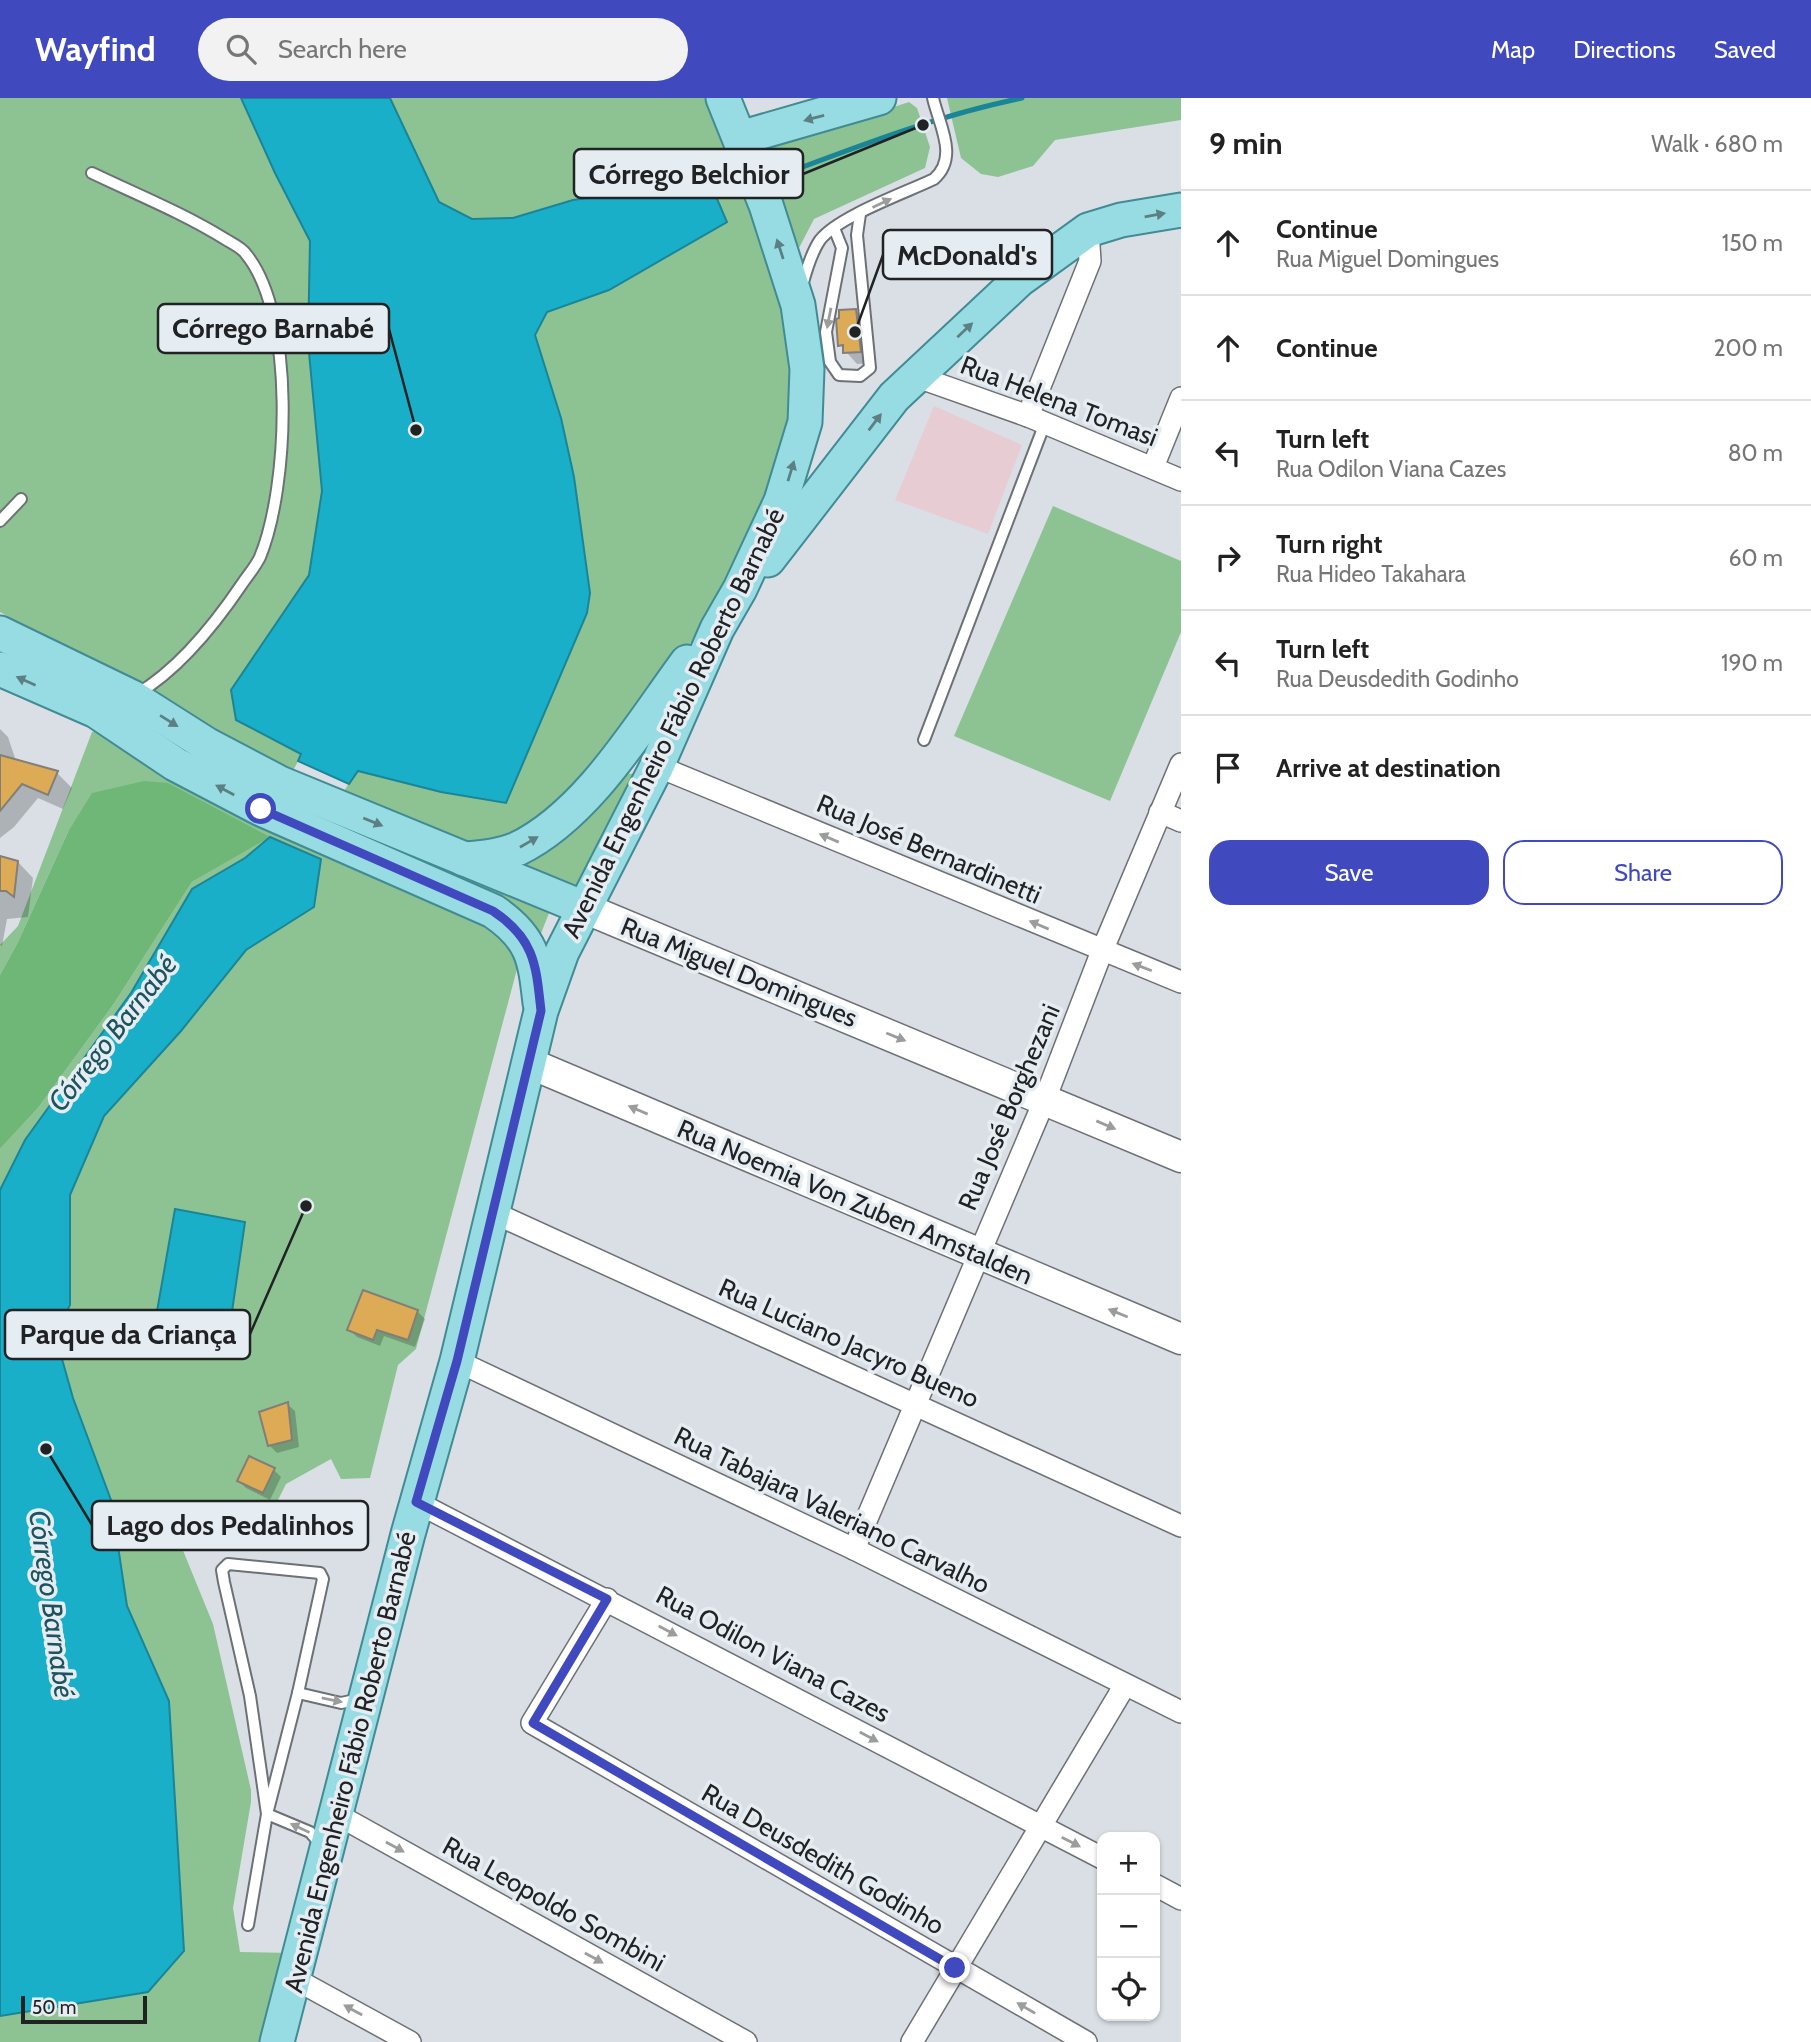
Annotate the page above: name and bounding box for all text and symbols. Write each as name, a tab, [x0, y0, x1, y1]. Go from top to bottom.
search box	[198, 18, 688, 81]
text: Wayfind	[35, 29, 156, 69]
icon: search	[222, 30, 260, 68]
text: Search here	[278, 33, 407, 65]
text: Map	[1491, 35, 1535, 64]
text: Directions	[1573, 35, 1676, 64]
text: Saved	[1714, 35, 1776, 64]
one-way arrow	[803, 113, 824, 123]
text: 9 min	[1209, 125, 1282, 162]
text: Walk · 680 m	[1651, 130, 1783, 158]
callout: Córrego Belchior	[574, 149, 803, 198]
text: Córrego Belchior	[589, 157, 790, 191]
one-way arrow	[872, 197, 892, 209]
one-way arrow	[1144, 209, 1166, 220]
text: Continue	[1276, 213, 1378, 245]
icon: ahead	[1209, 224, 1247, 262]
text: 150 m	[1722, 229, 1783, 257]
callout: McDonald's	[883, 230, 1052, 279]
one-way arrow	[774, 238, 784, 259]
text: McDonald's	[897, 238, 1038, 272]
text: Rua Miguel Domingues	[1276, 245, 1499, 273]
callout: Córrego Barnabé	[158, 304, 389, 353]
one-way arrow	[823, 307, 834, 329]
text: Córrego Barnabé	[172, 311, 374, 345]
one-way arrow	[956, 323, 973, 339]
icon: ahead	[1209, 329, 1247, 367]
text: Continue	[1276, 332, 1378, 364]
text: 200 m	[1713, 334, 1783, 362]
street label: Rua Helena Tomasi	[956, 349, 1162, 453]
one-way arrow	[868, 413, 882, 431]
text: Turn left	[1276, 423, 1369, 455]
icon: left	[1209, 434, 1247, 472]
text: 80 m	[1728, 439, 1783, 467]
text: Rua Odilon Viana Cazes	[1276, 455, 1506, 483]
one-way arrow	[786, 460, 796, 481]
street label: Avenida Engenheiro Fábio Roberto Barnabé	[555, 503, 791, 943]
text: Turn right	[1276, 528, 1382, 560]
icon: right	[1209, 539, 1247, 577]
text: 60 m	[1729, 544, 1783, 572]
text: Rua Hideo Takahara	[1276, 560, 1466, 588]
text: Turn left	[1276, 633, 1369, 665]
icon: left	[1209, 644, 1247, 682]
text: 190 m	[1721, 649, 1783, 677]
text: Rua Deusdedith Godinho	[1276, 665, 1519, 693]
one-way arrow	[15, 675, 36, 686]
one-way arrow	[160, 714, 179, 727]
icon: arrive	[1209, 749, 1247, 787]
text: Arrive at destination	[1276, 752, 1501, 784]
one-way arrow	[214, 784, 234, 796]
street label: Rua José Bernardinetti	[812, 787, 1046, 911]
route start	[245, 793, 276, 824]
one-way arrow	[362, 817, 383, 828]
one-way arrow	[819, 832, 839, 844]
one-way arrow	[520, 836, 539, 848]
button: Save	[1209, 840, 1489, 905]
button: Share	[1503, 840, 1783, 905]
street label: Rua Miguel Domingues	[616, 910, 862, 1034]
one-way arrow	[1029, 919, 1050, 930]
water label: Córrego Barnabé	[40, 948, 184, 1118]
one-way arrow	[1131, 961, 1152, 972]
street label: Rua José Borghezani	[951, 999, 1067, 1215]
one-way arrow	[885, 1032, 906, 1043]
one-way arrow	[627, 1104, 648, 1115]
street label: Rua Noemia Von Zuben Amstalden	[673, 1112, 1037, 1292]
one-way arrow	[1096, 1119, 1117, 1130]
street label: Rua Luciano Jacyro Bueno	[714, 1271, 984, 1415]
one-way arrow	[1107, 1307, 1128, 1318]
callout: Parque da Criança	[5, 1310, 250, 1359]
text: Parque da Criança	[20, 1317, 236, 1351]
street label: Rua Tabajara Valeriano Carvalho	[669, 1420, 995, 1600]
callout: Lago dos Pedalinhos	[92, 1501, 368, 1550]
water label: Córrego Barnabé	[22, 1508, 82, 1700]
text: Lago dos Pedalinhos	[106, 1508, 354, 1542]
street label: Avenida Engenheiro Fábio Roberto Barnabé	[277, 1528, 423, 1996]
street label: Rua Odilon Viana Cazes	[651, 1579, 896, 1729]
one-way arrow	[658, 1625, 678, 1637]
one-way arrow	[321, 1695, 343, 1706]
one-way arrow	[859, 1731, 879, 1742]
street label: Rua Deusdedith Godinho	[696, 1776, 950, 1942]
one-way arrow	[290, 1822, 310, 1834]
street label: Rua Leopoldo Sombini	[437, 1830, 671, 1978]
map controls	[1097, 1832, 1160, 2021]
button: +	[1097, 1832, 1160, 1895]
one-way arrow	[1061, 1836, 1081, 1848]
one-way arrow	[386, 1841, 405, 1853]
button: −	[1097, 1895, 1160, 1958]
one-way arrow	[585, 1952, 604, 1964]
route end	[939, 1952, 970, 1983]
button: locate	[1097, 1958, 1160, 2021]
scale bar	[21, 1993, 147, 2025]
text: 50 m	[32, 1996, 76, 2019]
one-way arrow	[1017, 2002, 1036, 2014]
one-way arrow	[343, 2004, 362, 2016]

